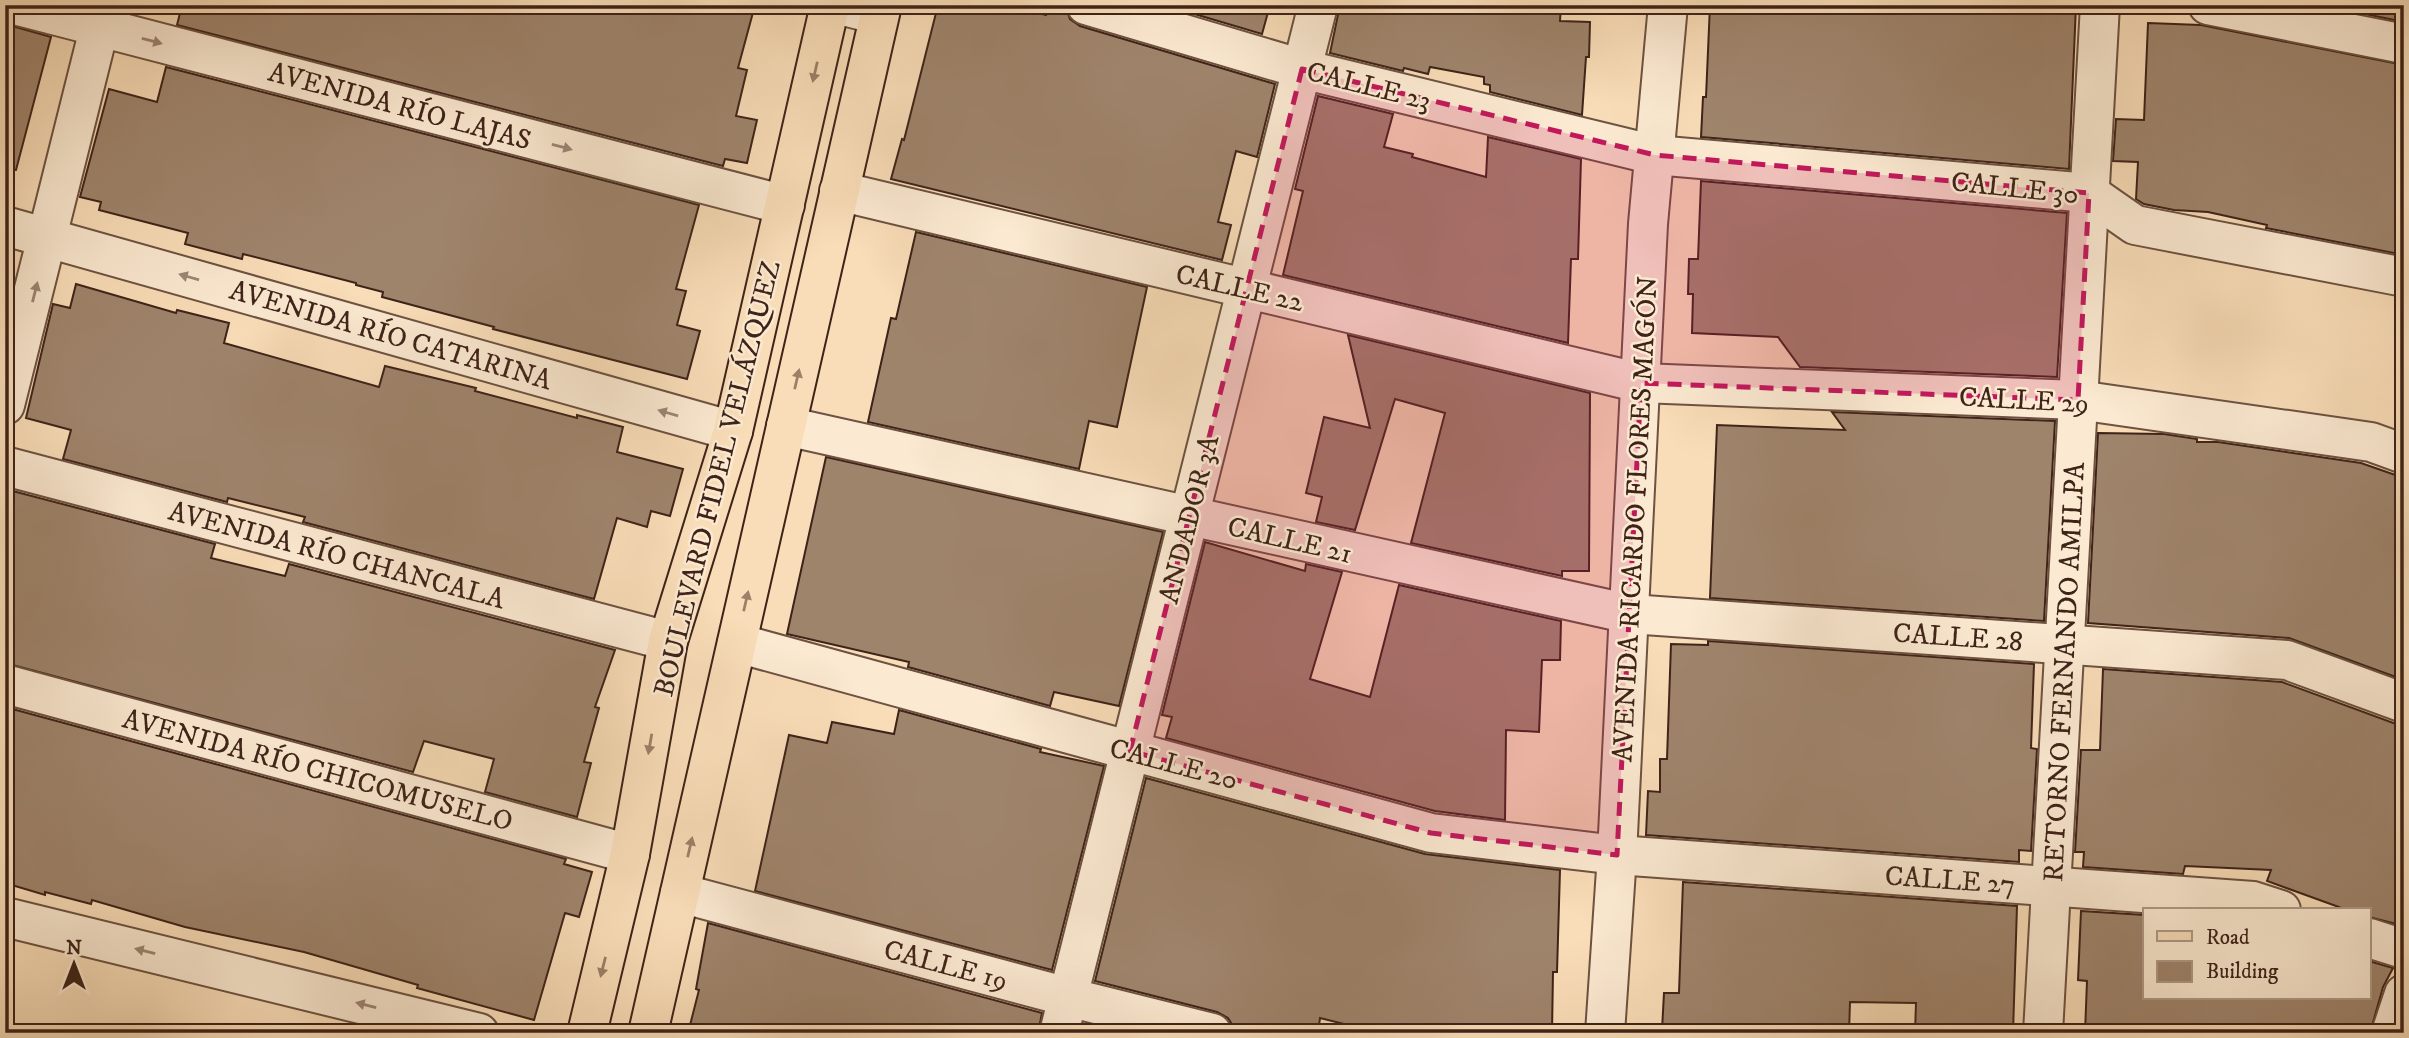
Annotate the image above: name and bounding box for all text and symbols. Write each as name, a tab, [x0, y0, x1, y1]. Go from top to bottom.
one-way arrow	[141, 36, 163, 47]
street label: AVENIDA RÍO LAJAS	[264, 54, 535, 158]
street label: CALLE 23	[1303, 54, 1434, 119]
one-way arrow	[809, 61, 820, 83]
one-way arrow	[551, 142, 573, 153]
street label: CALLE 30	[1949, 164, 2080, 213]
street label: BOULEVARD FIDEL VELÁZQUEZ	[645, 256, 789, 700]
street label: CALLE 22	[1172, 257, 1307, 320]
one-way arrow	[179, 272, 200, 282]
street label: AVENIDA RÍO CATARINA	[225, 272, 557, 399]
street label: AVENIDA RICARDO FLORES MAGÓN	[1604, 275, 1666, 763]
one-way arrow	[30, 281, 40, 302]
one-way arrow	[791, 368, 802, 390]
street label: CALLE 29	[1958, 380, 2090, 421]
one-way arrow	[657, 407, 678, 417]
street label: ANDADOR 3A	[1152, 430, 1228, 607]
street label: RETORNO FERNANDO AMILPA	[2036, 460, 2093, 883]
street label: AVENIDA RÍO CHANCALA	[165, 493, 510, 618]
street label: CALLE 21	[1224, 509, 1355, 572]
one-way arrow	[741, 590, 752, 612]
street label: CALLE 28	[1892, 615, 2024, 660]
street label: AVENIDA RÍO CHICOMUSELO	[119, 700, 517, 839]
street label: CALLE 20	[1106, 731, 1242, 798]
one-way arrow	[644, 733, 655, 755]
one-way arrow	[685, 836, 696, 858]
street label: CALLE 27	[1884, 858, 2016, 903]
legend	[2143, 908, 2370, 1000]
text: Road	[2206, 925, 2250, 951]
north arrow	[38, 930, 108, 1000]
street label: CALLE 19	[880, 932, 1011, 999]
text: N	[66, 937, 82, 960]
one-way arrow	[133, 945, 155, 956]
one-way arrow	[597, 956, 608, 978]
text: Building	[2206, 959, 2279, 985]
one-way arrow	[354, 999, 376, 1010]

